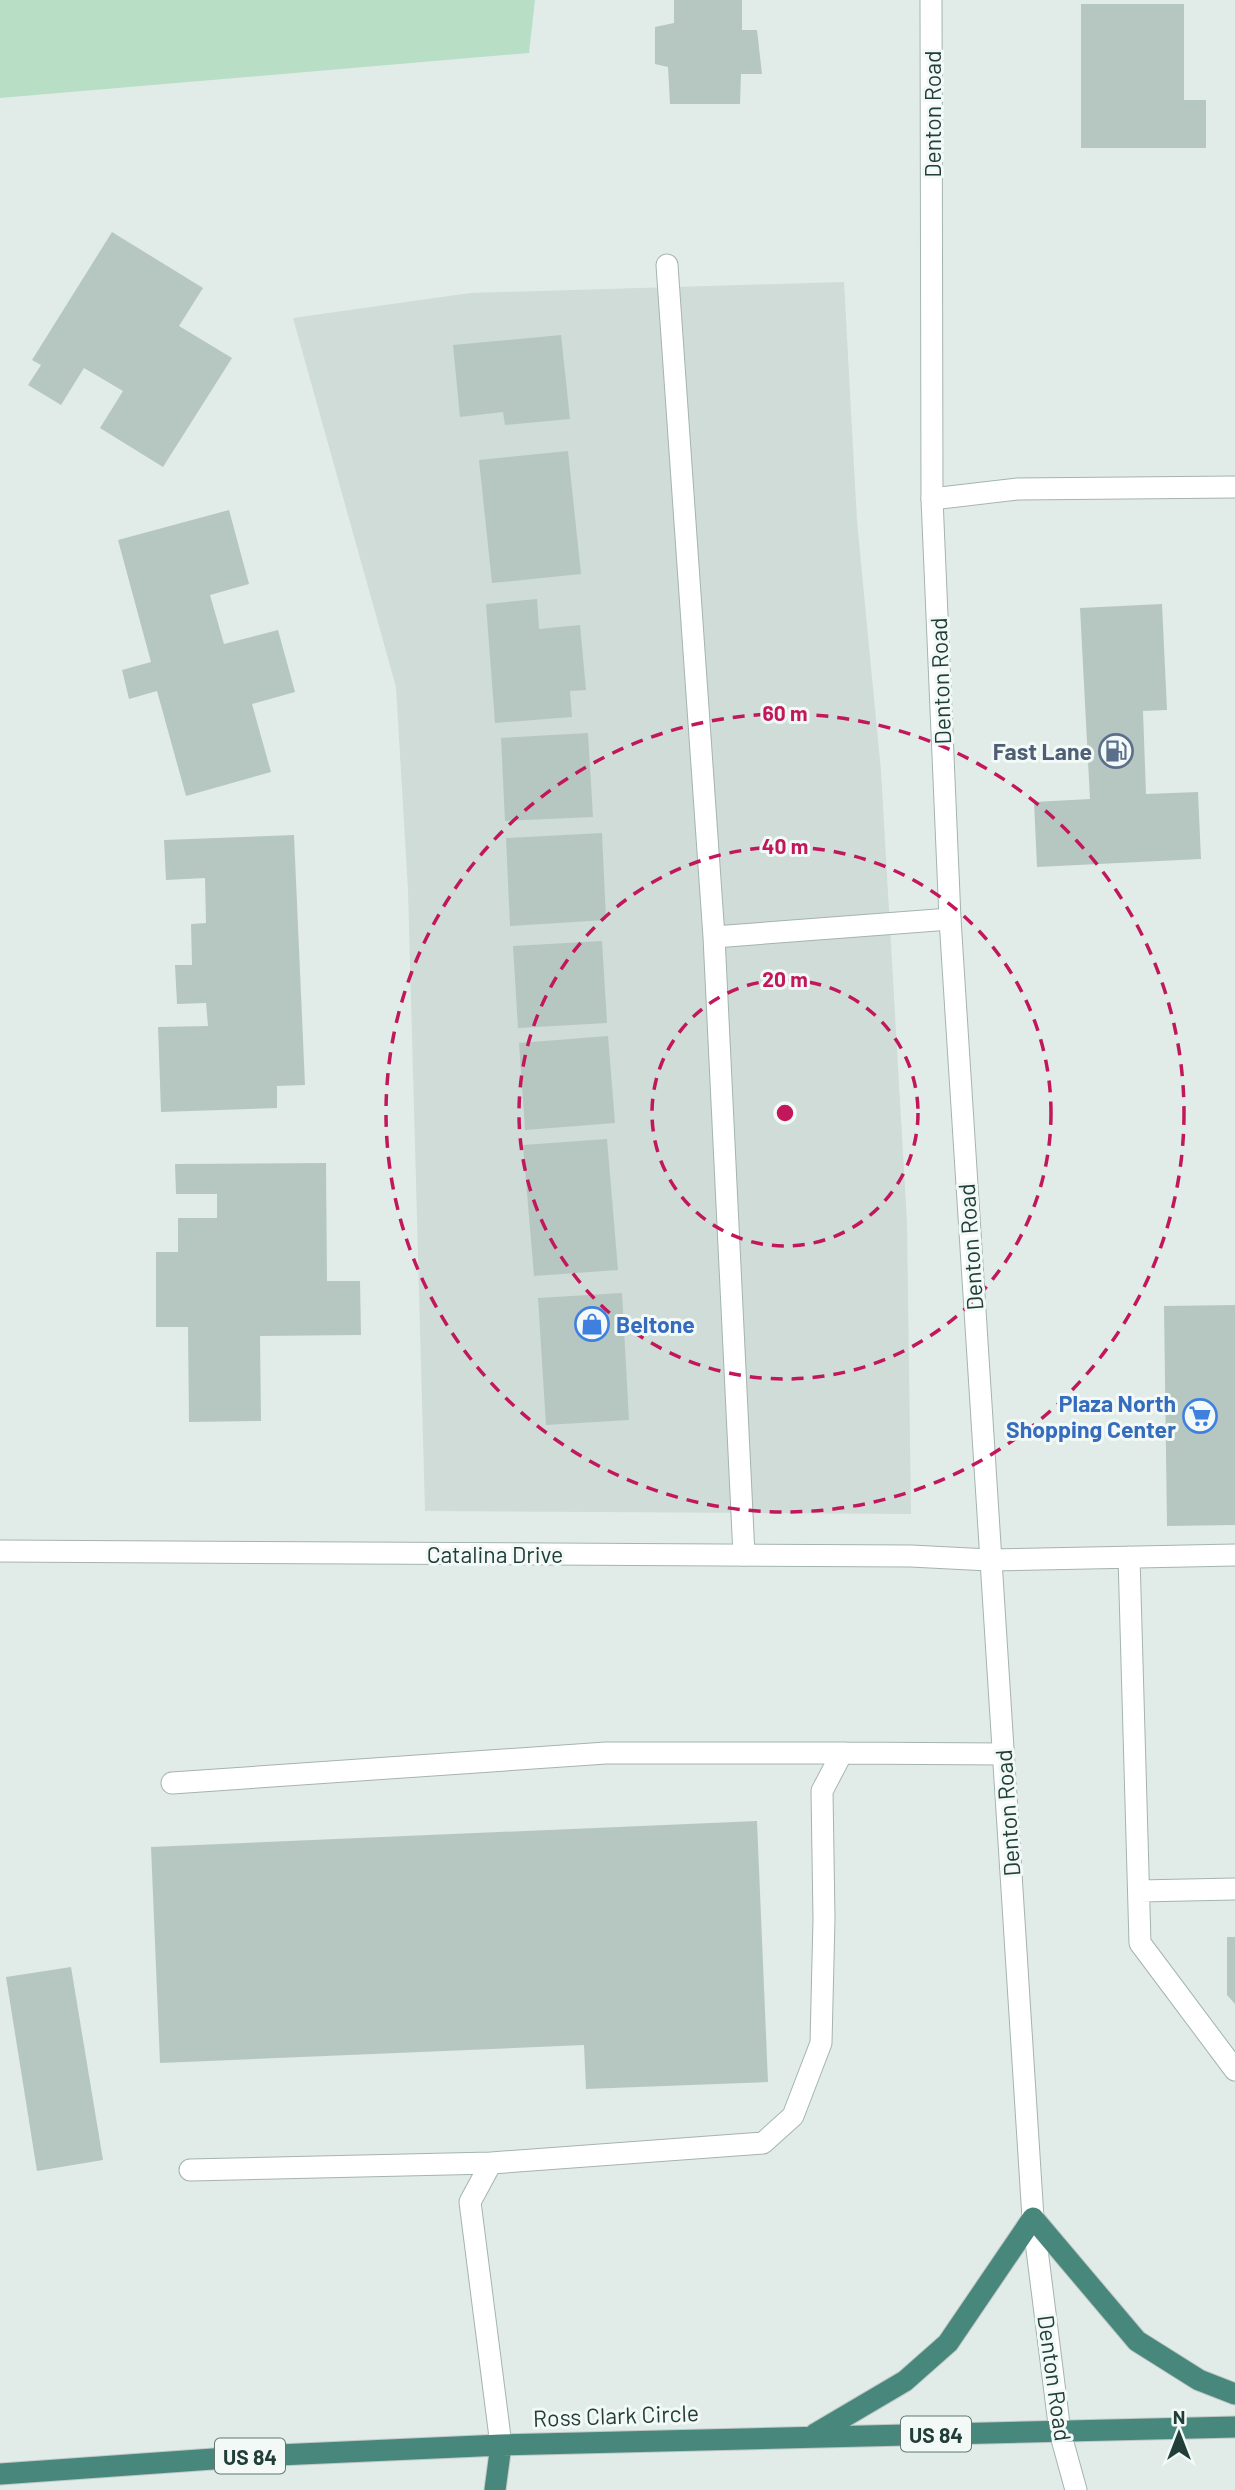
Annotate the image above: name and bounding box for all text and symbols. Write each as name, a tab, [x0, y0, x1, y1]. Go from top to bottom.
street label: Denton Road	[918, 50, 946, 178]
street label: Denton Road	[924, 617, 956, 745]
text: 60 m	[763, 700, 807, 725]
fuel station icon: Fast Lane	[1097, 732, 1135, 770]
place label: Fast Lane	[993, 737, 1092, 765]
text: 40 m	[762, 833, 808, 858]
text: 20 m	[762, 966, 808, 991]
centre of rings	[773, 1101, 797, 1125]
street label: Denton Road	[952, 1183, 988, 1311]
shop icon: Beltone	[573, 1305, 611, 1343]
place label: Beltone	[616, 1310, 695, 1338]
place label: Plaza North Shopping Center	[1006, 1389, 1176, 1443]
supermarket icon: Plaza North Shopping Center	[1181, 1397, 1219, 1435]
street label: Catalina Drive	[427, 1540, 563, 1568]
street label: Denton Road	[989, 1749, 1025, 1877]
street label: Denton Road	[1032, 2313, 1078, 2443]
street label: Ross Clark Circle	[533, 2398, 699, 2432]
north arrow	[1144, 2399, 1214, 2469]
text: N	[1173, 2405, 1185, 2428]
road number: US 84	[901, 2416, 971, 2452]
road number: US 84	[215, 2438, 285, 2474]

